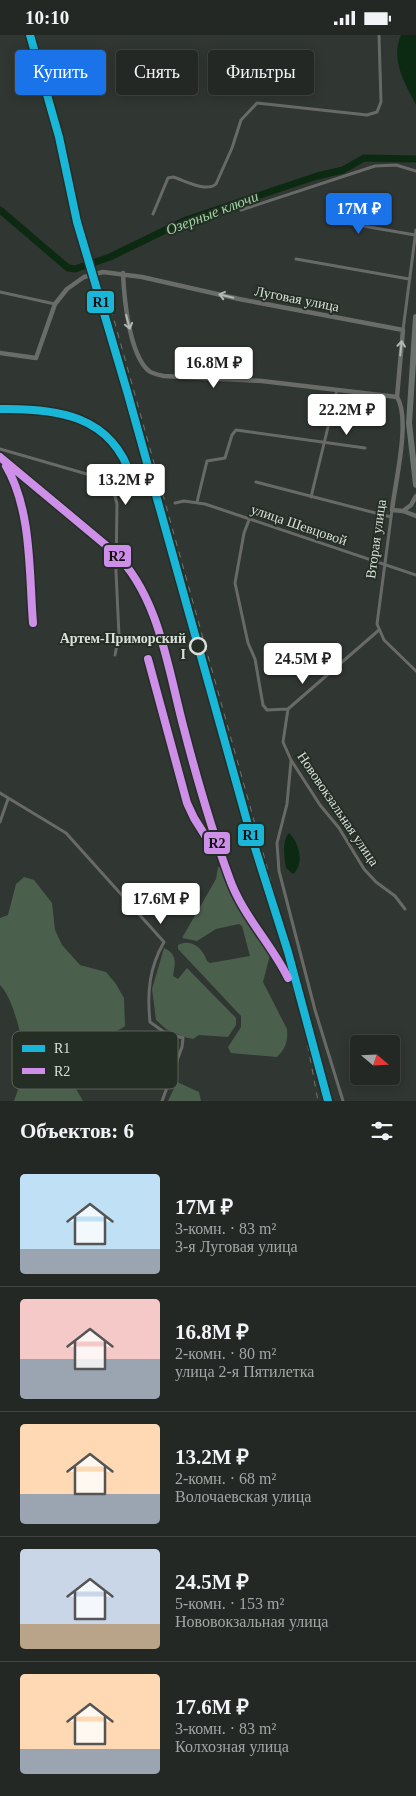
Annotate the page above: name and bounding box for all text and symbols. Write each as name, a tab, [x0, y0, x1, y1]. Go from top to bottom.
text: 10:10	[25, 7, 69, 28]
chip: Купить	[15, 50, 106, 95]
chip: Снять	[116, 50, 198, 95]
chip: Фильтры	[208, 50, 314, 95]
water label: Озерные ключи	[164, 188, 260, 238]
pin: 17M ₽	[324, 193, 394, 235]
text: 17M ₽	[337, 200, 381, 217]
street label: Луговая улица	[254, 283, 341, 315]
line badge: R1	[86, 290, 115, 314]
one-way arrow	[218, 291, 234, 300]
text: R1	[92, 295, 110, 310]
one-way arrow	[124, 313, 133, 329]
one-way arrow	[396, 340, 406, 356]
pin: 16.8M ₽	[168, 347, 260, 389]
text: 16.8M ₽	[186, 354, 242, 371]
pin: 22.2M ₽	[301, 393, 393, 436]
text: 22.2M ₽	[319, 401, 375, 418]
pin: 13.2M ₽	[80, 463, 172, 506]
text: 13.2M ₽	[98, 471, 154, 488]
street label: Вторая улица	[363, 498, 389, 580]
street label: улица Шевцовой	[249, 502, 349, 549]
line badge: R2	[103, 544, 132, 568]
text: R2	[108, 549, 126, 564]
place label: Артем-Приморский I	[60, 631, 186, 662]
marker: Артем-Приморский I	[189, 637, 207, 655]
pin: 24.5M ₽	[257, 643, 349, 685]
text: 24.5M ₽	[275, 650, 331, 667]
street label: Нововокзальная улица	[294, 749, 382, 869]
line badge: R1	[237, 823, 265, 847]
text: R1	[242, 828, 260, 843]
line badge: R2	[203, 831, 231, 855]
text: R2	[208, 836, 226, 851]
pin: 17.6M ₽	[115, 883, 207, 925]
text: 17.6M ₽	[133, 890, 189, 907]
legend	[12, 1031, 178, 1089]
north arrow	[350, 1035, 400, 1085]
map controls	[350, 1035, 400, 1085]
text: R1	[54, 1041, 70, 1056]
text: R2	[54, 1064, 70, 1079]
icon: filters	[368, 1117, 396, 1145]
text: Объектов: 6	[20, 1119, 134, 1143]
icon: home	[60, 1194, 120, 1254]
text: 17M ₽	[175, 1195, 233, 1219]
text: 3-комн. · 83 m²	[175, 1220, 276, 1237]
text: 3-я Луговая улица	[175, 1238, 298, 1255]
icon: home	[60, 1319, 120, 1379]
text: 16.8M ₽	[175, 1320, 249, 1344]
text: 2-комн. · 80 m²	[175, 1345, 276, 1362]
text: улица 2-я Пятилетка	[175, 1363, 314, 1380]
icon: home	[60, 1444, 120, 1504]
text: 13.2M ₽	[175, 1445, 249, 1469]
text: 2-комн. · 68 m²	[175, 1470, 276, 1487]
text: Волочаевская улица	[175, 1488, 311, 1505]
icon: home	[60, 1569, 120, 1629]
text: 24.5M ₽	[175, 1570, 249, 1594]
text: 5-комн. · 153 m²	[175, 1595, 284, 1612]
text: Нововокзальная улица	[175, 1613, 328, 1630]
icon: home	[60, 1694, 120, 1754]
text: 17.6M ₽	[175, 1695, 249, 1719]
text: 3-комн. · 83 m²	[175, 1720, 276, 1737]
text: Колхозная улица	[175, 1738, 289, 1755]

